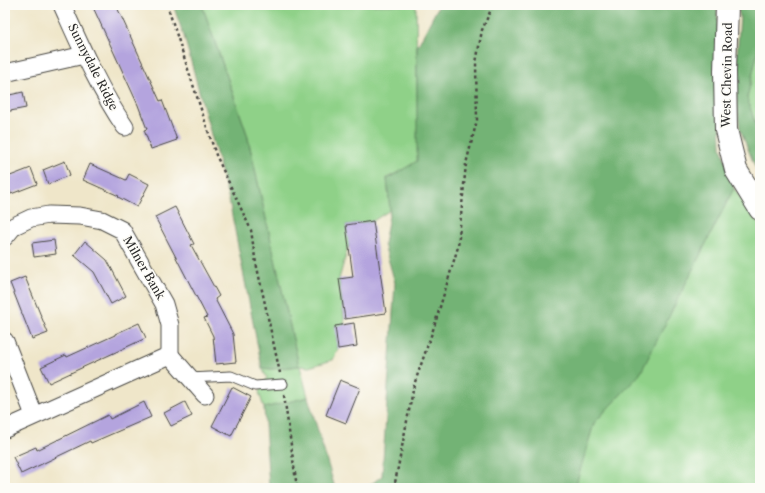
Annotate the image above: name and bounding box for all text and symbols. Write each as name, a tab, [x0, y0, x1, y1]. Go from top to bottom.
street label: Sunnydale Ridge	[65, 21, 122, 113]
street label: West Chevin Road	[718, 22, 735, 129]
street label: Milner Bank	[120, 233, 169, 303]

